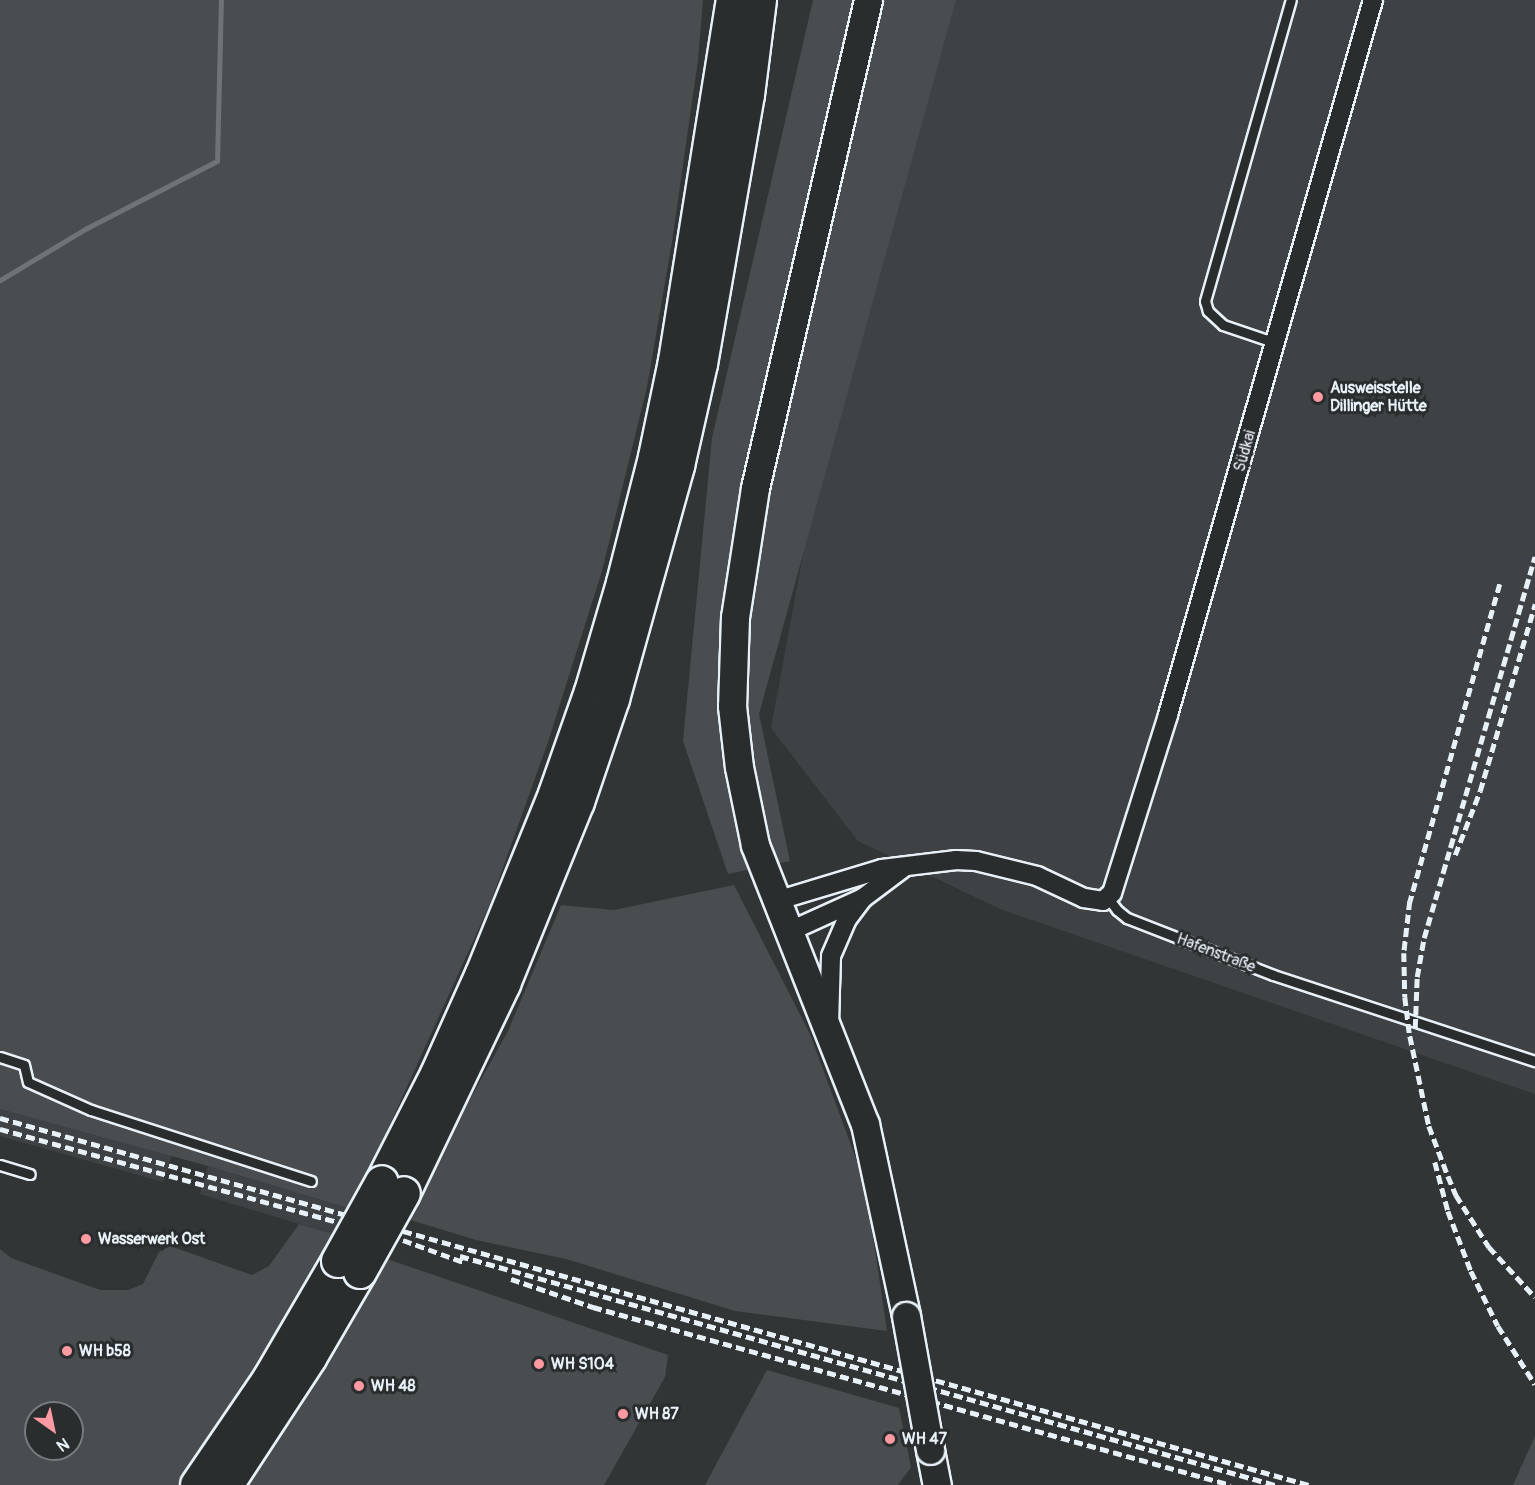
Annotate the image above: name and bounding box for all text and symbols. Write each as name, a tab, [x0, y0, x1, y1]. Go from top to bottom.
place label: Ausweisstelle Dillinger Hütte	[1330, 378, 1427, 416]
marker: Ausweisstelle Dillinger Hütte	[1311, 390, 1325, 404]
street label: Südkai	[1230, 428, 1260, 474]
street label: Hafenstraße	[1174, 929, 1258, 977]
place label: Wasserwerk Ost	[98, 1229, 205, 1249]
marker: Wasserwerk Ost	[79, 1232, 93, 1246]
place label: WH b58	[79, 1341, 131, 1361]
marker: WH b58	[60, 1344, 74, 1358]
place label: WH S104	[551, 1354, 614, 1374]
marker: WH S104	[532, 1357, 546, 1371]
place label: WH 48	[371, 1376, 416, 1396]
marker: WH 48	[352, 1379, 366, 1393]
north arrow	[24, 1401, 84, 1461]
place label: WH 87	[635, 1404, 679, 1424]
marker: WH 87	[616, 1407, 630, 1421]
place label: WH 47	[902, 1429, 947, 1449]
marker: WH 47	[883, 1432, 897, 1446]
text: N	[53, 1433, 73, 1456]

